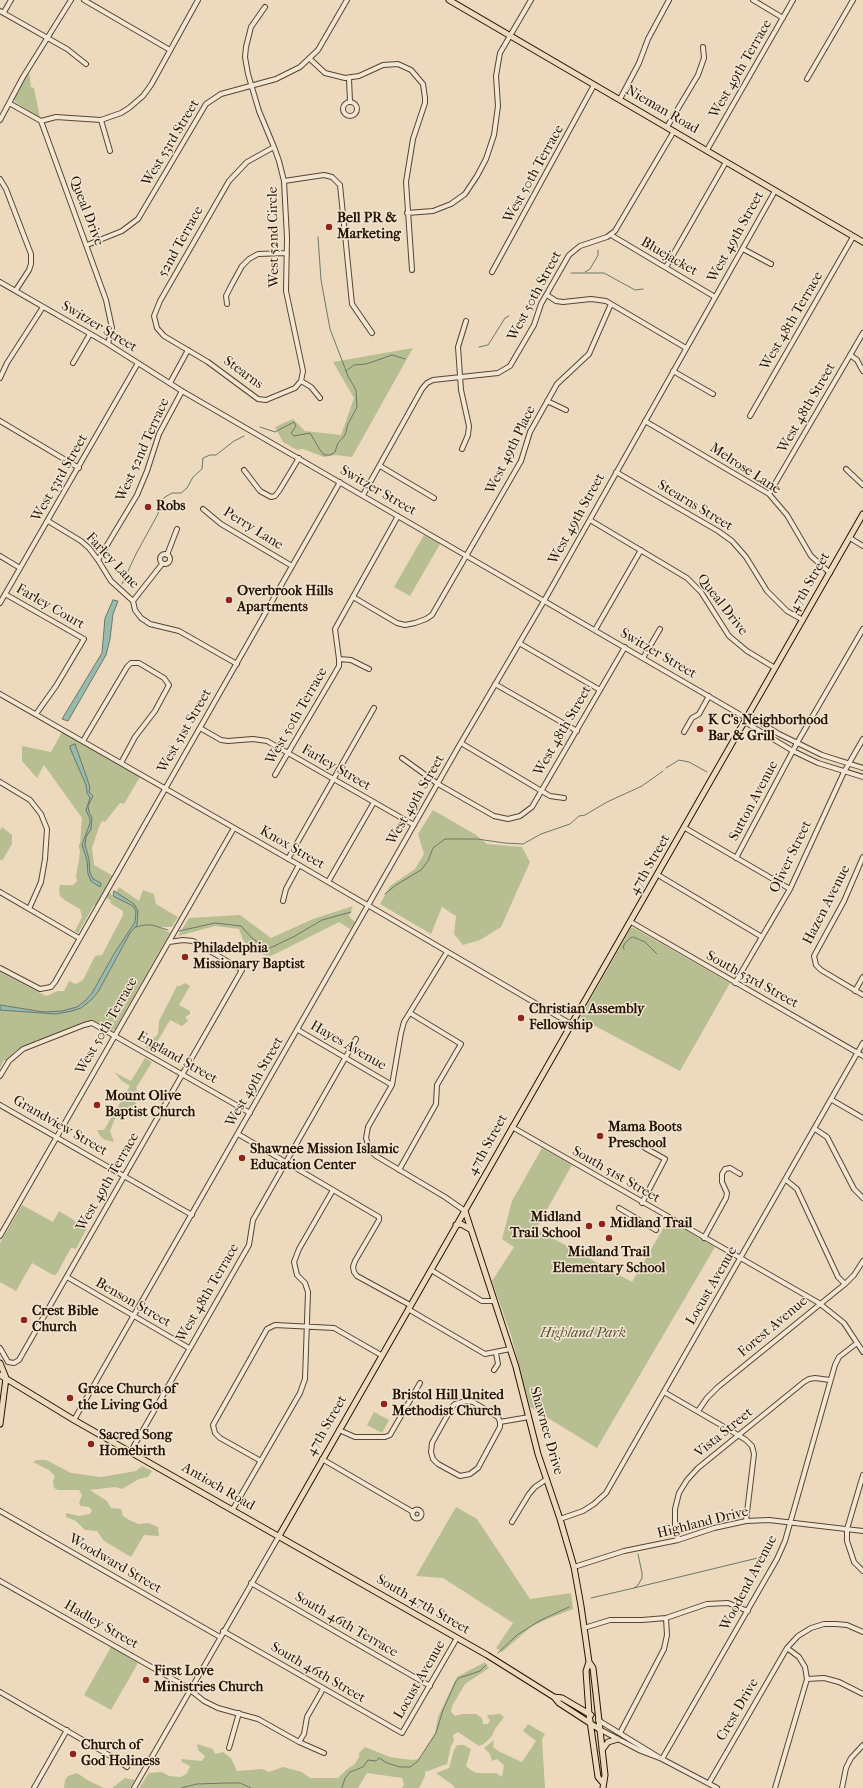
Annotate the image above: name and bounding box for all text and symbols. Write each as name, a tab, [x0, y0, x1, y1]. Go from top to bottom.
street label: West 49th Terrace	[706, 17, 776, 121]
street label: Nieman Road	[622, 82, 702, 138]
street label: West 53rd Street	[139, 97, 203, 189]
street label: West 50th Terrace	[500, 122, 568, 226]
street label: Queal Drive	[65, 174, 107, 248]
street label: West 52nd Circle	[265, 186, 283, 288]
street label: West 49th Street	[704, 189, 768, 285]
street label: 52nd Terrace	[155, 204, 207, 280]
place label: Bell PR & Marketing	[337, 211, 401, 244]
marker: Bell PR & Marketing	[324, 222, 334, 232]
street label: Bluejacket	[638, 234, 700, 280]
street label: West 50th Street	[504, 248, 566, 344]
street label: West 48th Terrace	[757, 269, 827, 373]
street label: Switzer Street	[58, 298, 140, 356]
street label: Stearns	[220, 353, 266, 393]
street label: West 48th Street	[774, 360, 840, 456]
street label: West 52nd Terrace	[113, 396, 173, 504]
street label: West 49th Place	[482, 403, 540, 497]
street label: West 53rd Street	[28, 431, 92, 525]
street label: Melrose Lane	[706, 440, 784, 498]
street label: Switzer Street	[337, 462, 419, 520]
street label: West 49th Street	[545, 471, 609, 567]
street label: Stearns Street	[654, 477, 736, 535]
place label: Robs	[156, 499, 186, 515]
marker: Robs	[143, 502, 153, 512]
street label: Perry Lane	[220, 504, 286, 554]
street label: Farley Lane	[82, 529, 142, 593]
street label: 47th Street	[786, 550, 834, 616]
street label: Queal Drive	[693, 571, 751, 639]
street label: Farley Court	[13, 581, 87, 633]
place label: Overbrook Hills Apartments	[237, 584, 333, 616]
marker: Overbrook Hills Apartments	[224, 595, 234, 605]
street label: Switzer Street	[617, 625, 699, 683]
street label: West 50th Terrace	[262, 665, 332, 767]
street label: West 48th Street	[530, 683, 596, 779]
street label: West 51st Street	[154, 686, 216, 776]
place label: K C's Neighborhood Bar & Grill	[708, 713, 828, 746]
marker: K C's Neighborhood Bar & Grill	[695, 724, 705, 734]
street label: Farley Street	[298, 741, 374, 795]
street label: West 49th Street	[383, 752, 449, 848]
street label: Sutton Avenue	[726, 758, 782, 844]
street label: Oliver Street	[766, 818, 816, 896]
street label: Knox Street	[256, 823, 328, 873]
street label: 47th Street	[626, 832, 674, 898]
street label: Hazen Avenue	[800, 862, 854, 948]
place label: Philadelphia Missionary Baptist	[193, 941, 305, 974]
street label: South 53rd Street	[703, 948, 801, 1012]
marker: Philadelphia Missionary Baptist	[180, 952, 190, 962]
street label: West 50th Terrace	[72, 975, 142, 1077]
place label: Christian Assembly Fellowship	[529, 1002, 644, 1034]
marker: Christian Assembly Fellowship	[516, 1013, 526, 1023]
street label: Hayes Avenue	[307, 1018, 389, 1074]
street label: England Street	[134, 1028, 220, 1088]
street label: West 49th Street	[222, 1034, 288, 1130]
place label: Mount Olive Baptist Church	[105, 1089, 195, 1122]
street label: Grandview Street	[10, 1092, 110, 1160]
marker: Mount Olive Baptist Church	[92, 1100, 102, 1110]
street label: 47th Street	[464, 1111, 512, 1179]
place label: Mama Boots Preschool	[608, 1120, 682, 1152]
street label: West 49th Terrace	[73, 1130, 143, 1234]
marker: Mama Boots Preschool	[595, 1131, 605, 1141]
place label: Shawnee Mission Islamic Education Center	[250, 1142, 399, 1174]
street label: South 51st Street	[569, 1143, 663, 1207]
marker: Shawnee Mission Islamic Education Center	[237, 1153, 247, 1163]
place label: Midland Trail School	[510, 1210, 581, 1242]
place label: Midland Trail	[610, 1216, 692, 1232]
marker: Midland Trail	[597, 1219, 607, 1229]
marker: Midland Trail School	[584, 1221, 594, 1231]
marker: Midland Trail Elementary School	[604, 1233, 614, 1243]
street label: West 48th Terrace	[173, 1241, 243, 1345]
street label: Locust Avenue	[683, 1244, 741, 1328]
place label: Midland Trail Elementary School	[553, 1245, 665, 1278]
street label: Benson Street	[92, 1275, 174, 1331]
street label: Forest Avenue	[735, 1293, 811, 1361]
place label: Crest Bible Church	[32, 1304, 98, 1336]
marker: Crest Bible Church	[19, 1315, 29, 1325]
park label: Highland Park	[540, 1326, 626, 1342]
place label: Grace Church of the Living God	[78, 1382, 176, 1414]
street label: Shawnee Drive	[525, 1385, 567, 1477]
place label: Bristol Hill United Methodist Church	[392, 1388, 504, 1420]
marker: Grace Church of the Living God	[65, 1393, 75, 1403]
street label: 47th Street	[303, 1393, 351, 1459]
marker: Bristol Hill United Methodist Church	[379, 1399, 389, 1409]
street label: Vista Street	[692, 1405, 756, 1461]
place label: Sacred Song Homebirth	[99, 1428, 172, 1460]
marker: Sacred Song Homebirth	[86, 1439, 96, 1449]
street label: Antioch Road	[179, 1459, 257, 1515]
street label: Highland Drive	[655, 1504, 751, 1542]
street label: Woodward Street	[65, 1531, 165, 1597]
street label: Woodend Avenue	[717, 1533, 781, 1633]
street label: South 47th Street	[373, 1571, 473, 1639]
street label: South 46th Terrace	[291, 1589, 401, 1661]
street label: Hadley Street	[61, 1597, 141, 1653]
street label: Locust Avenue	[391, 1638, 449, 1722]
street label: South 46th Street	[268, 1639, 368, 1707]
place label: First Love Ministries Church	[154, 1664, 263, 1696]
marker: First Love Ministries Church	[141, 1675, 151, 1685]
street label: Crest Drive	[713, 1676, 763, 1744]
place label: Church of God Holiness	[81, 1738, 160, 1770]
marker: Church of God Holiness	[68, 1749, 78, 1759]

